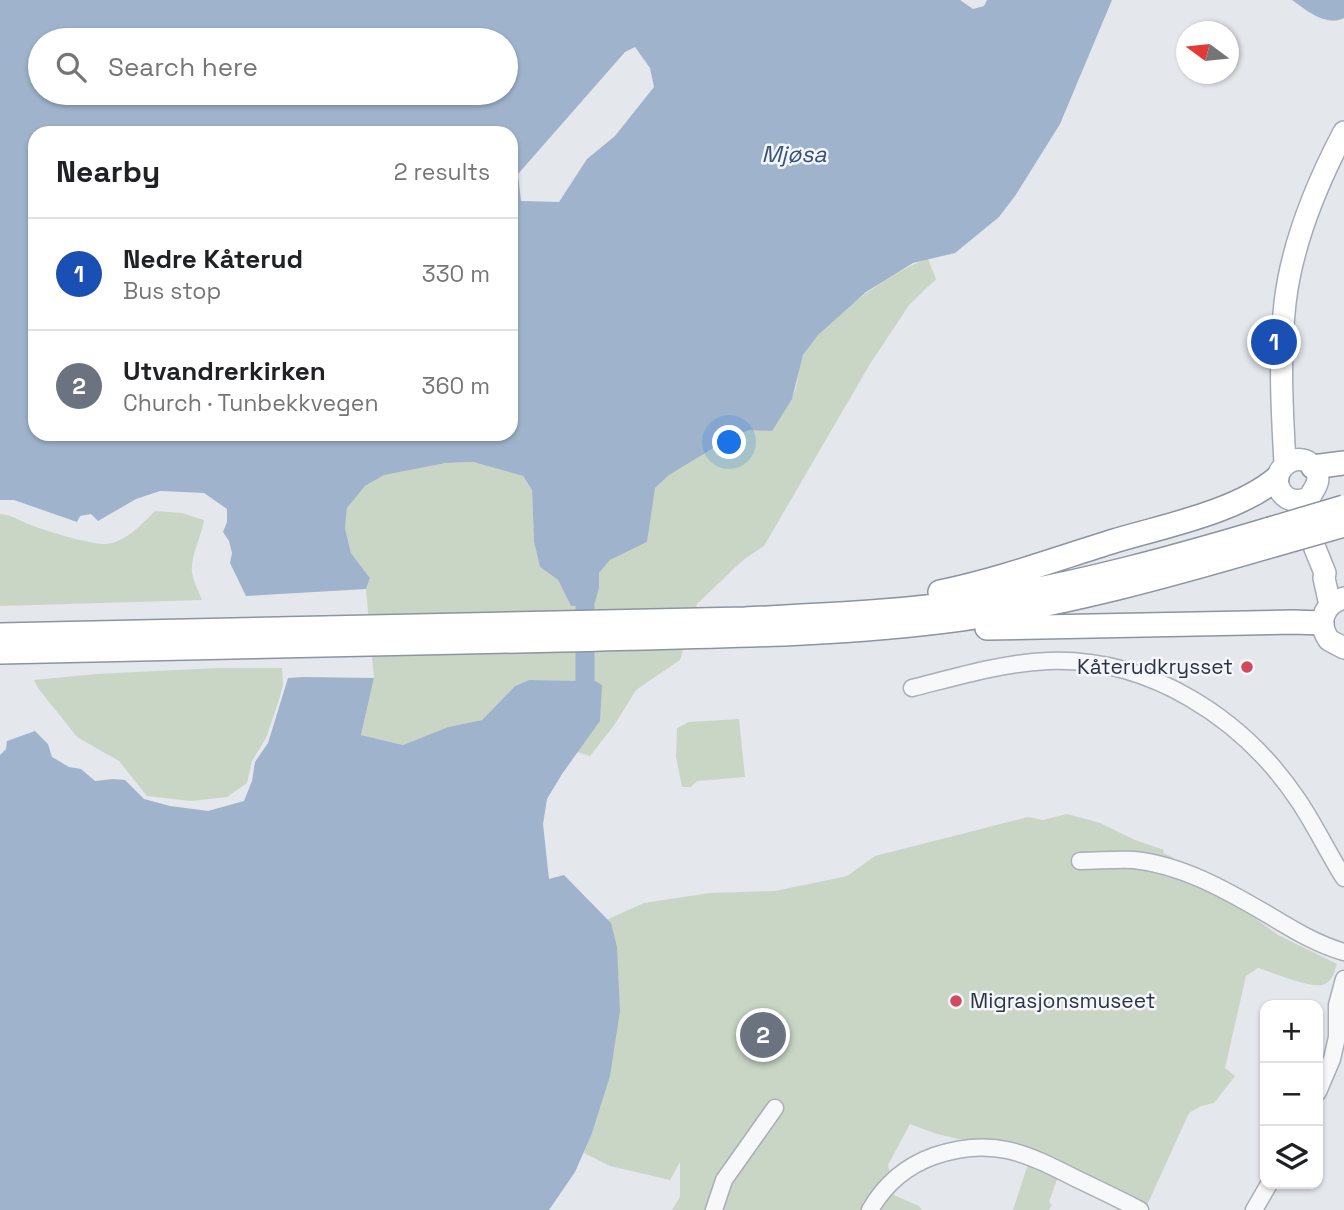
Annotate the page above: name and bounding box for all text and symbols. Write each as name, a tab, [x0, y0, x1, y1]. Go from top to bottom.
north arrow	[1176, 21, 1239, 84]
search box	[28, 28, 518, 105]
icon: search	[52, 48, 90, 86]
text: Search here	[108, 50, 258, 84]
water label: Mjøsa	[761, 139, 827, 169]
text: Nearby	[56, 152, 160, 191]
text: 2 results	[394, 157, 490, 187]
text: Nedre Kåterud	[123, 242, 303, 276]
text: 1	[74, 259, 84, 289]
text: 330 m	[422, 259, 490, 289]
text: Bus stop	[123, 276, 221, 306]
pin: 1	[1251, 316, 1297, 368]
text: Utvandrerkirken	[123, 354, 326, 388]
text: 2	[72, 371, 86, 401]
text: 360 m	[422, 371, 490, 401]
text: Church · Tunbekkvegen	[123, 388, 379, 418]
your location	[712, 425, 746, 459]
place label: Kåterudkrysset	[1077, 653, 1233, 680]
marker: Kåterudkrysset	[1239, 659, 1255, 675]
place label: Migrasjonsmuseet	[970, 987, 1155, 1014]
marker: Migrasjonsmuseet	[948, 993, 964, 1009]
map controls	[1260, 1000, 1323, 1189]
button: +	[1260, 1000, 1323, 1063]
pin: 2	[740, 1009, 786, 1061]
button: −	[1260, 1063, 1323, 1126]
button: layers	[1260, 1126, 1323, 1189]

